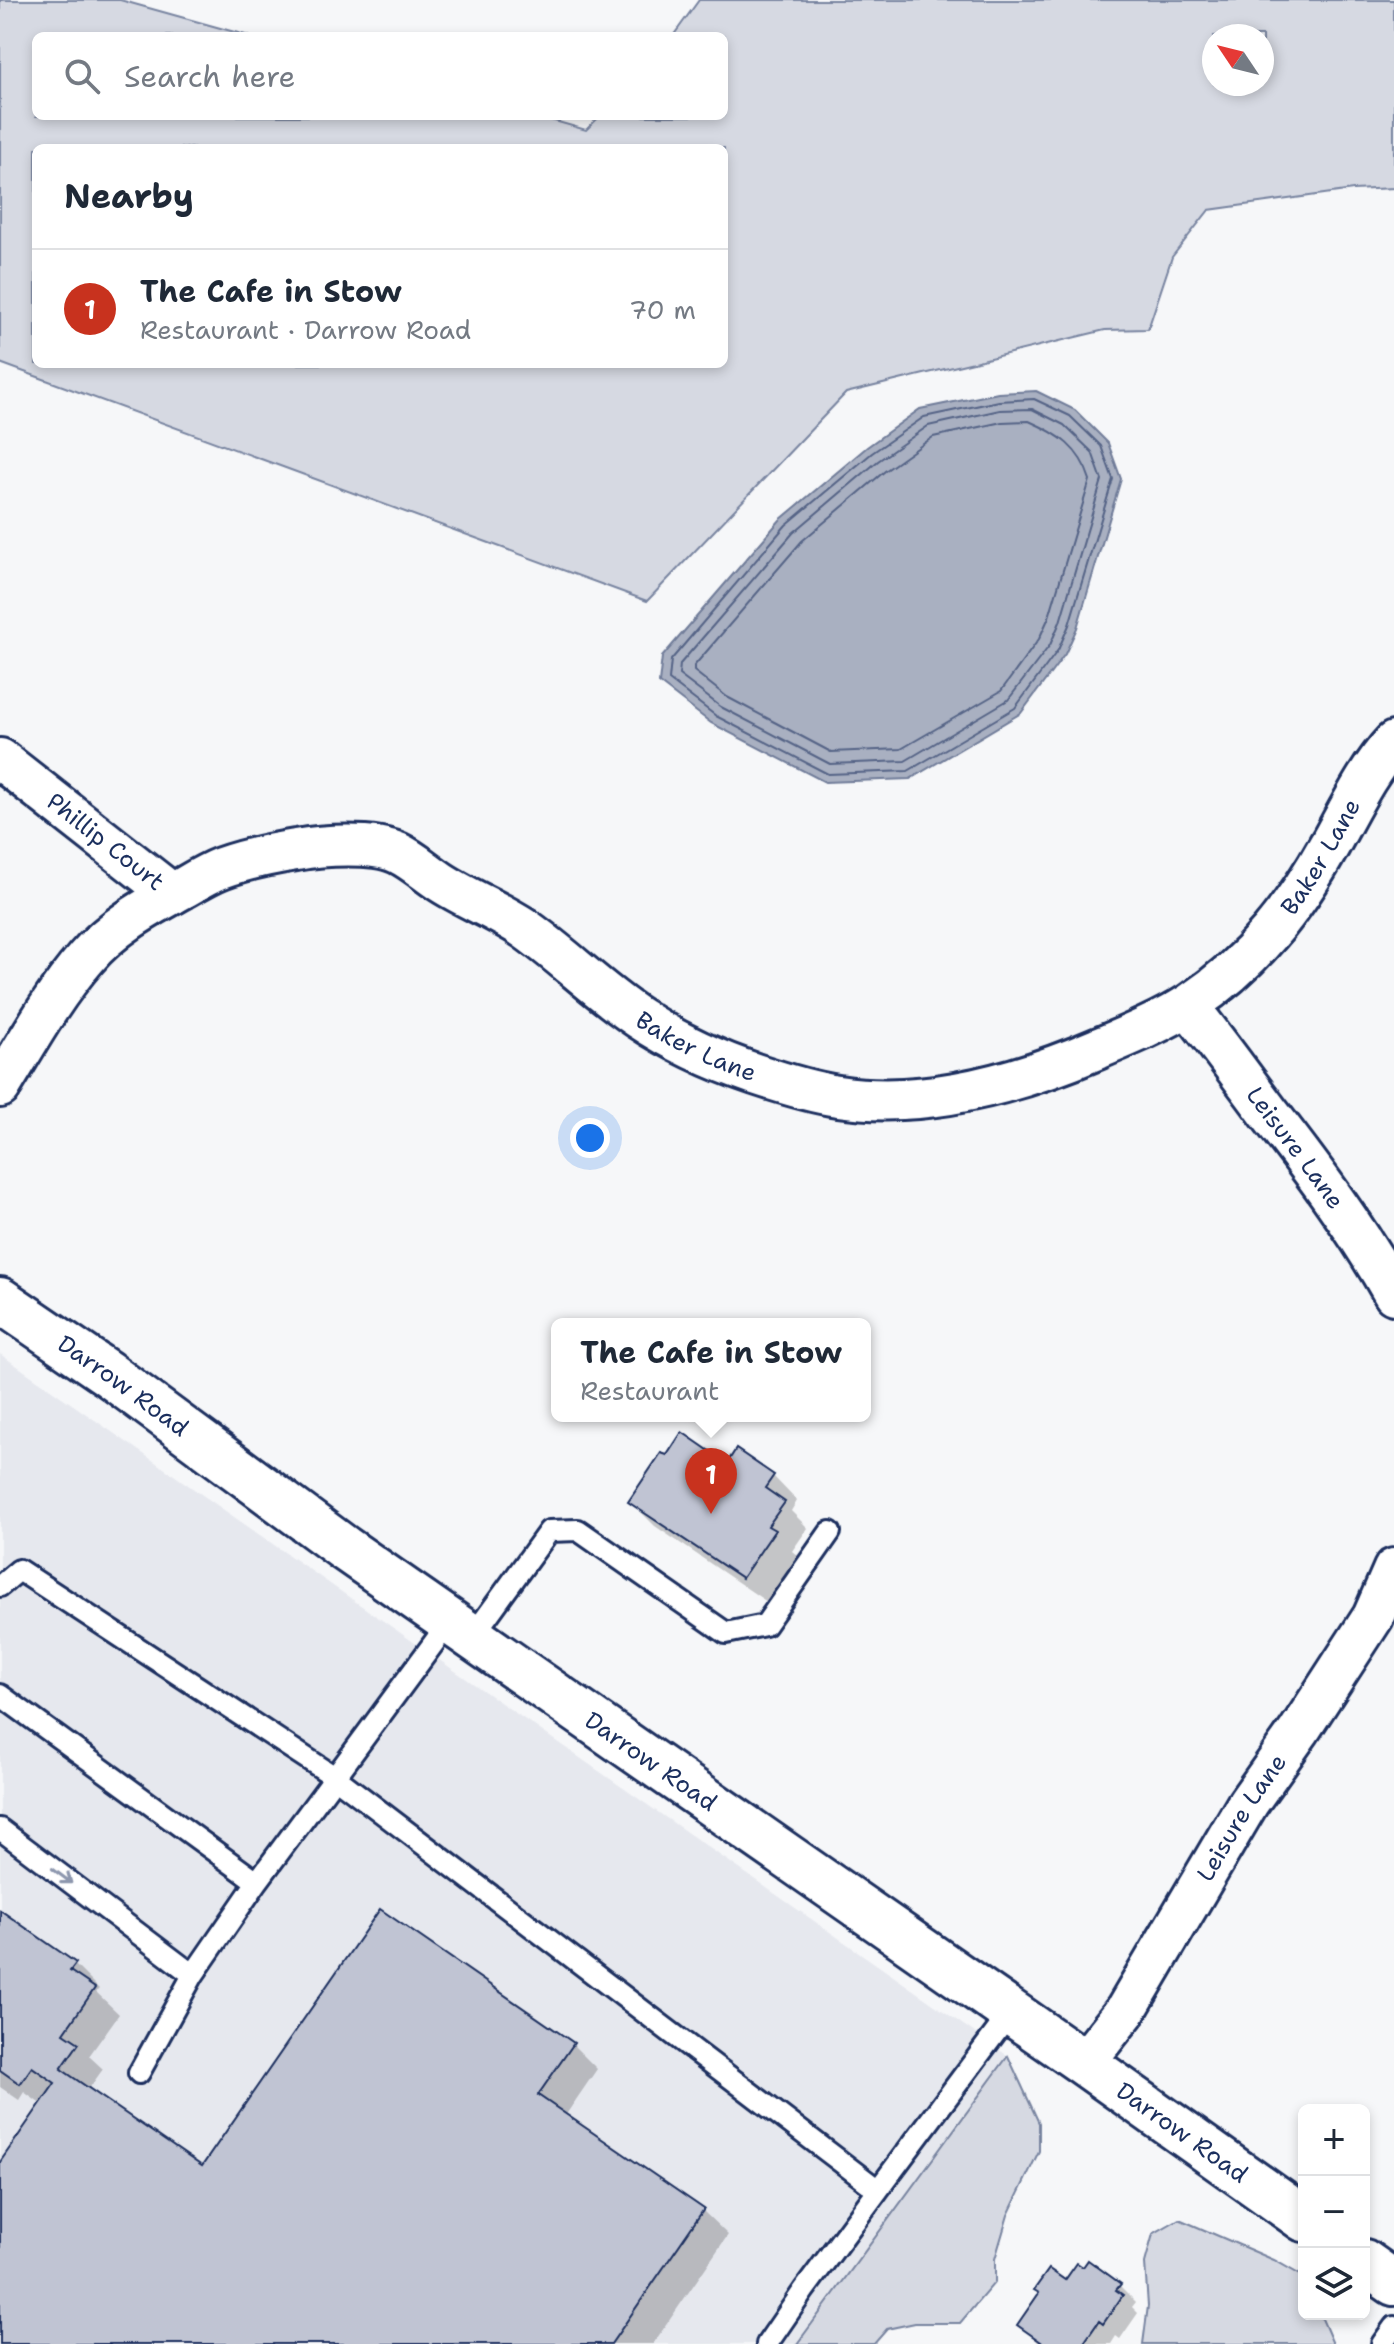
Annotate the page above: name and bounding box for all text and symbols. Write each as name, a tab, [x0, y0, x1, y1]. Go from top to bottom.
north arrow	[1202, 24, 1274, 96]
search box	[32, 32, 728, 120]
icon: search	[60, 54, 104, 98]
text: Search here	[124, 56, 295, 97]
text: Nearby	[64, 173, 194, 219]
text: The Cafe in Stow	[140, 271, 402, 312]
text: 1	[84, 292, 96, 327]
text: 70 m	[629, 292, 696, 327]
text: Restaurant · Darrow Road	[140, 312, 471, 347]
street label: Phillip Court	[40, 786, 171, 898]
street label: Baker Lane	[1274, 793, 1368, 922]
street label: Baker Lane	[629, 1004, 761, 1089]
street label: Leisure Lane	[1239, 1080, 1352, 1216]
your location	[570, 1118, 610, 1158]
popup	[551, 1318, 871, 1422]
street label: Darrow Road	[51, 1328, 195, 1444]
text: The Cafe in Stow	[580, 1332, 842, 1373]
text: Restaurant	[580, 1373, 719, 1408]
pin: 1	[685, 1448, 737, 1514]
street label: Darrow Road	[578, 1704, 723, 1819]
street label: Leisure Lane	[1189, 1747, 1294, 1887]
one-way arrow	[51, 1868, 72, 1885]
street label: Darrow Road	[1110, 2075, 1254, 2190]
map controls	[1298, 2104, 1370, 2320]
button: +	[1298, 2104, 1370, 2176]
button: −	[1298, 2176, 1370, 2248]
button: layers	[1298, 2248, 1370, 2320]

